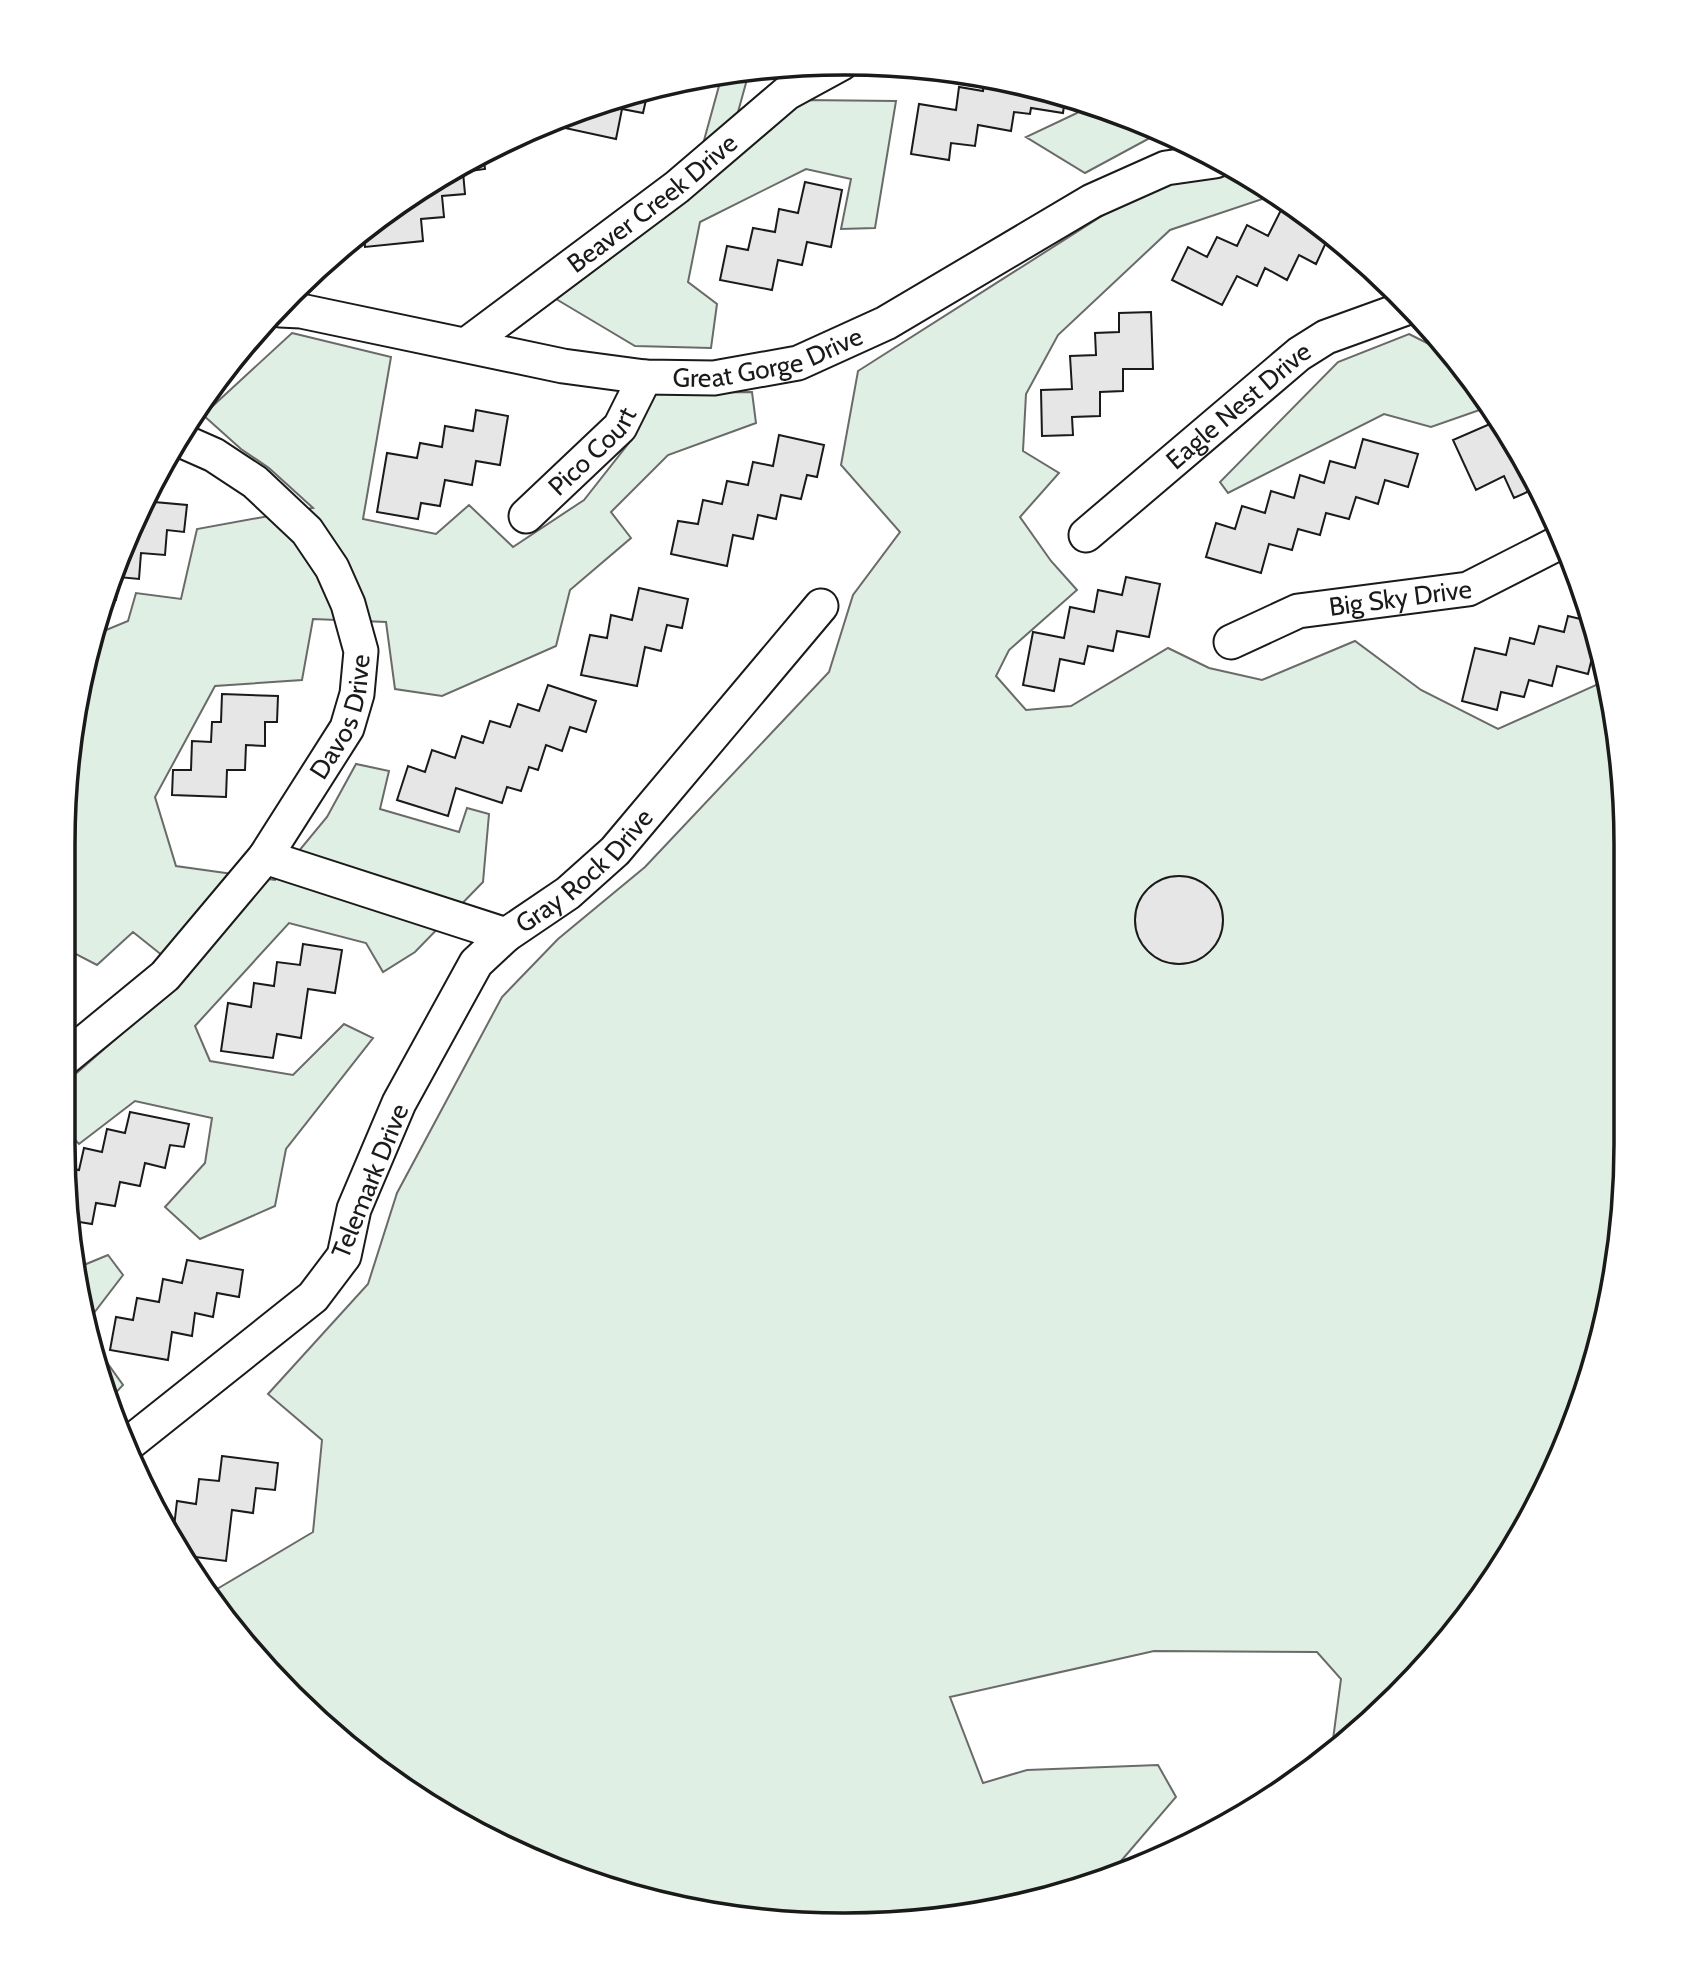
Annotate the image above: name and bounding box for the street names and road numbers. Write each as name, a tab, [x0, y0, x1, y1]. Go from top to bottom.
street label: Beaver Creek Drive	[561, 127, 744, 280]
street label: Great Gorge Drive	[673, 320, 867, 394]
street label: Eagle Nest Drive	[1159, 335, 1316, 476]
street label: Pico Court	[542, 402, 643, 502]
street label: Big Sky Drive	[1327, 573, 1474, 623]
street label: Davos Drive	[303, 653, 377, 785]
street label: Gray Rock Drive	[509, 802, 660, 940]
street label: Telemark Drive	[324, 1099, 416, 1263]

